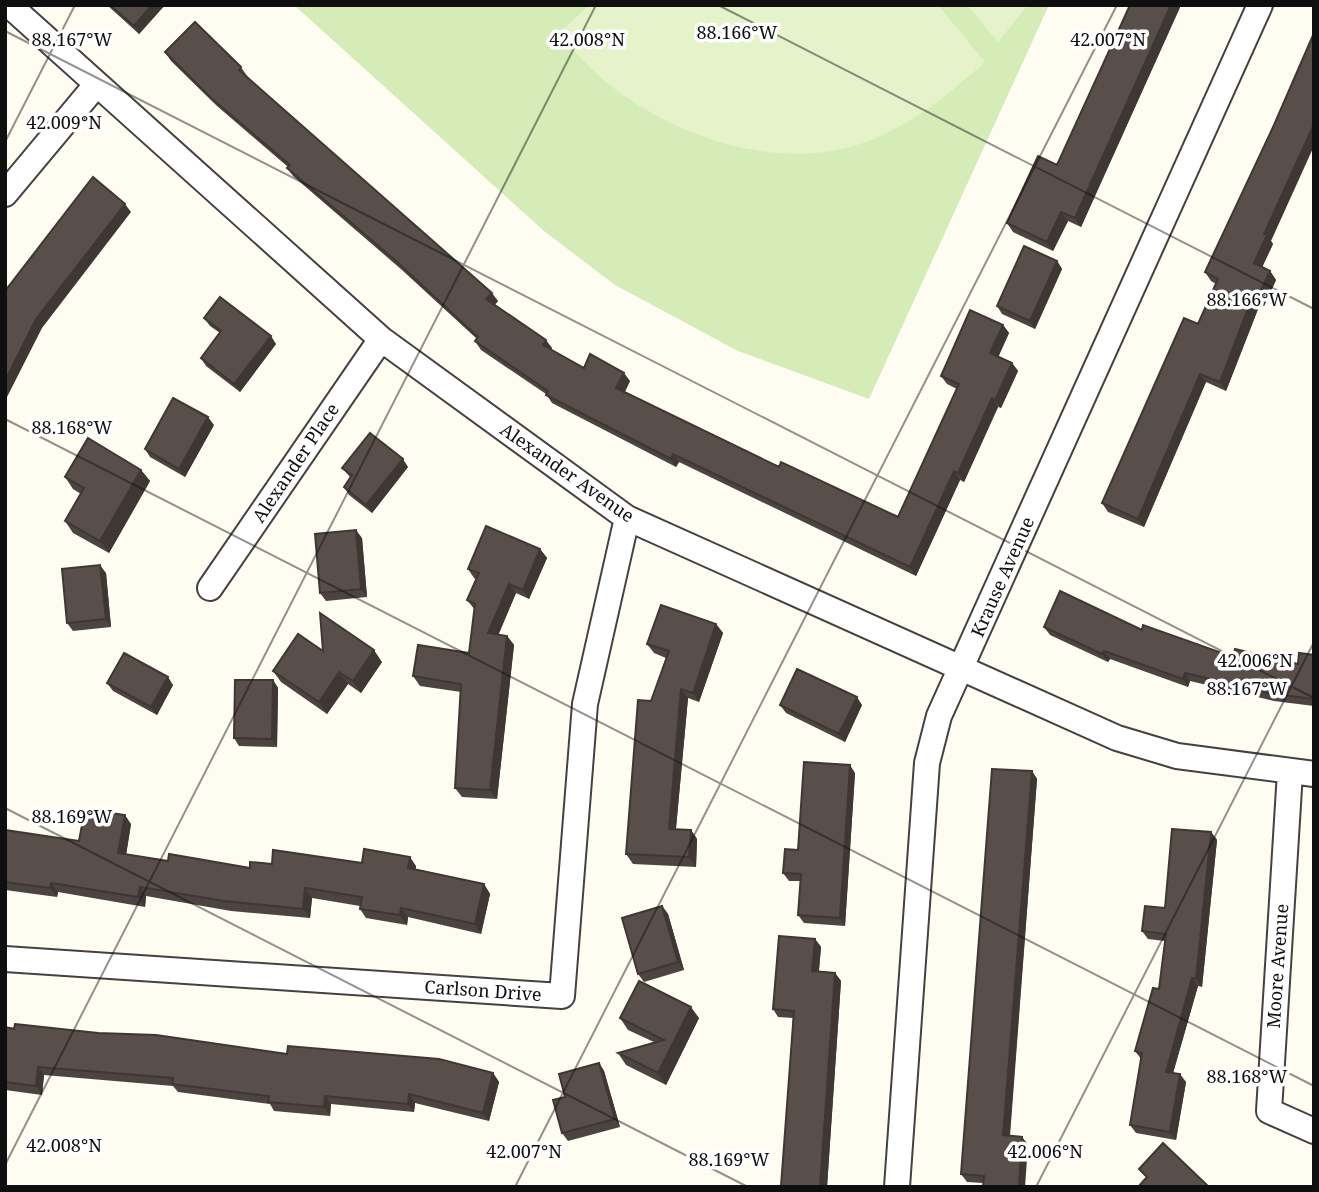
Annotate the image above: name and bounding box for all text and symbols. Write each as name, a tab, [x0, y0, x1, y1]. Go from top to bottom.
text: 88.166°W	[697, 20, 778, 44]
text: 88.167°W	[32, 27, 113, 51]
text: 42.008°N	[549, 27, 625, 51]
text: 42.007°N	[1070, 27, 1146, 51]
text: 42.009°N	[26, 110, 102, 134]
text: 88.166°W	[1207, 287, 1288, 311]
street label: Alexander Place	[246, 398, 344, 527]
text: 88.168°W	[32, 415, 113, 439]
street label: Alexander Avenue	[496, 417, 639, 527]
street label: Krause Avenue	[965, 513, 1039, 640]
text: 42.006°N	[1217, 648, 1293, 672]
text: 88.167°W	[1207, 676, 1288, 700]
text: 88.169°W	[32, 804, 113, 828]
street label: Moore Avenue	[1261, 903, 1293, 1029]
street label: Carlson Drive	[424, 974, 542, 1006]
text: 88.168°W	[1207, 1064, 1288, 1088]
text: 42.008°N	[26, 1133, 102, 1157]
text: 42.007°N	[486, 1139, 562, 1163]
text: 42.006°N	[1007, 1139, 1083, 1163]
text: 88.169°W	[689, 1147, 770, 1171]

